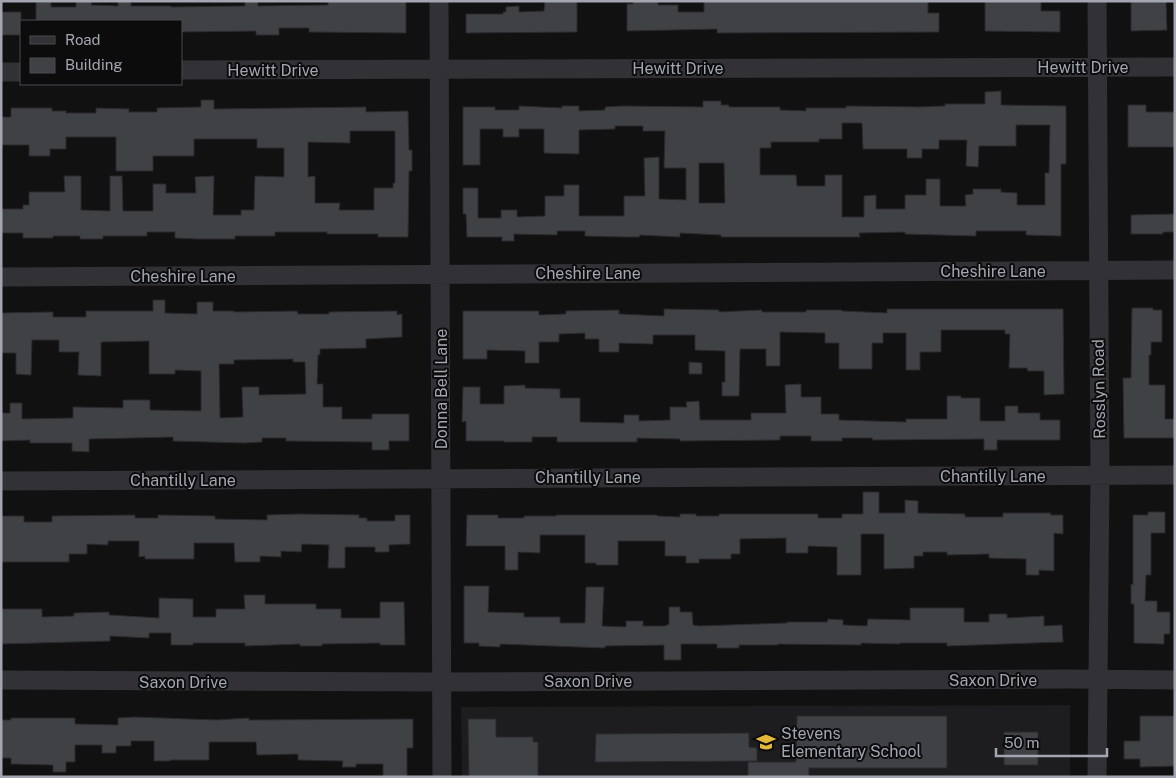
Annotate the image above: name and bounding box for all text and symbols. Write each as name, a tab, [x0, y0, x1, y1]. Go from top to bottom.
legend	[20, 20, 182, 85]
text: Road	[65, 31, 101, 48]
text: Building	[65, 56, 123, 73]
street label: Hewitt Drive	[1037, 58, 1129, 77]
street label: Hewitt Drive	[632, 59, 724, 78]
street label: Hewitt Drive	[227, 61, 319, 80]
street label: Cheshire Lane	[940, 262, 1046, 281]
street label: Cheshire Lane	[535, 264, 641, 283]
street label: Cheshire Lane	[130, 267, 236, 286]
street label: Donna Bell Lane	[432, 329, 451, 449]
street label: Rosslyn Road	[1089, 339, 1109, 439]
street label: Chantilly Lane	[940, 467, 1046, 486]
street label: Chantilly Lane	[535, 468, 641, 487]
street label: Chantilly Lane	[130, 471, 236, 490]
street label: Saxon Drive	[949, 671, 1037, 690]
street label: Saxon Drive	[544, 672, 632, 691]
street label: Saxon Drive	[139, 673, 227, 692]
place label: Stevens Elementary School	[781, 724, 922, 761]
scale bar	[996, 726, 1107, 758]
school or university icon: Stevens Elementary School	[755, 731, 777, 753]
text: 50 m	[1004, 734, 1039, 751]

